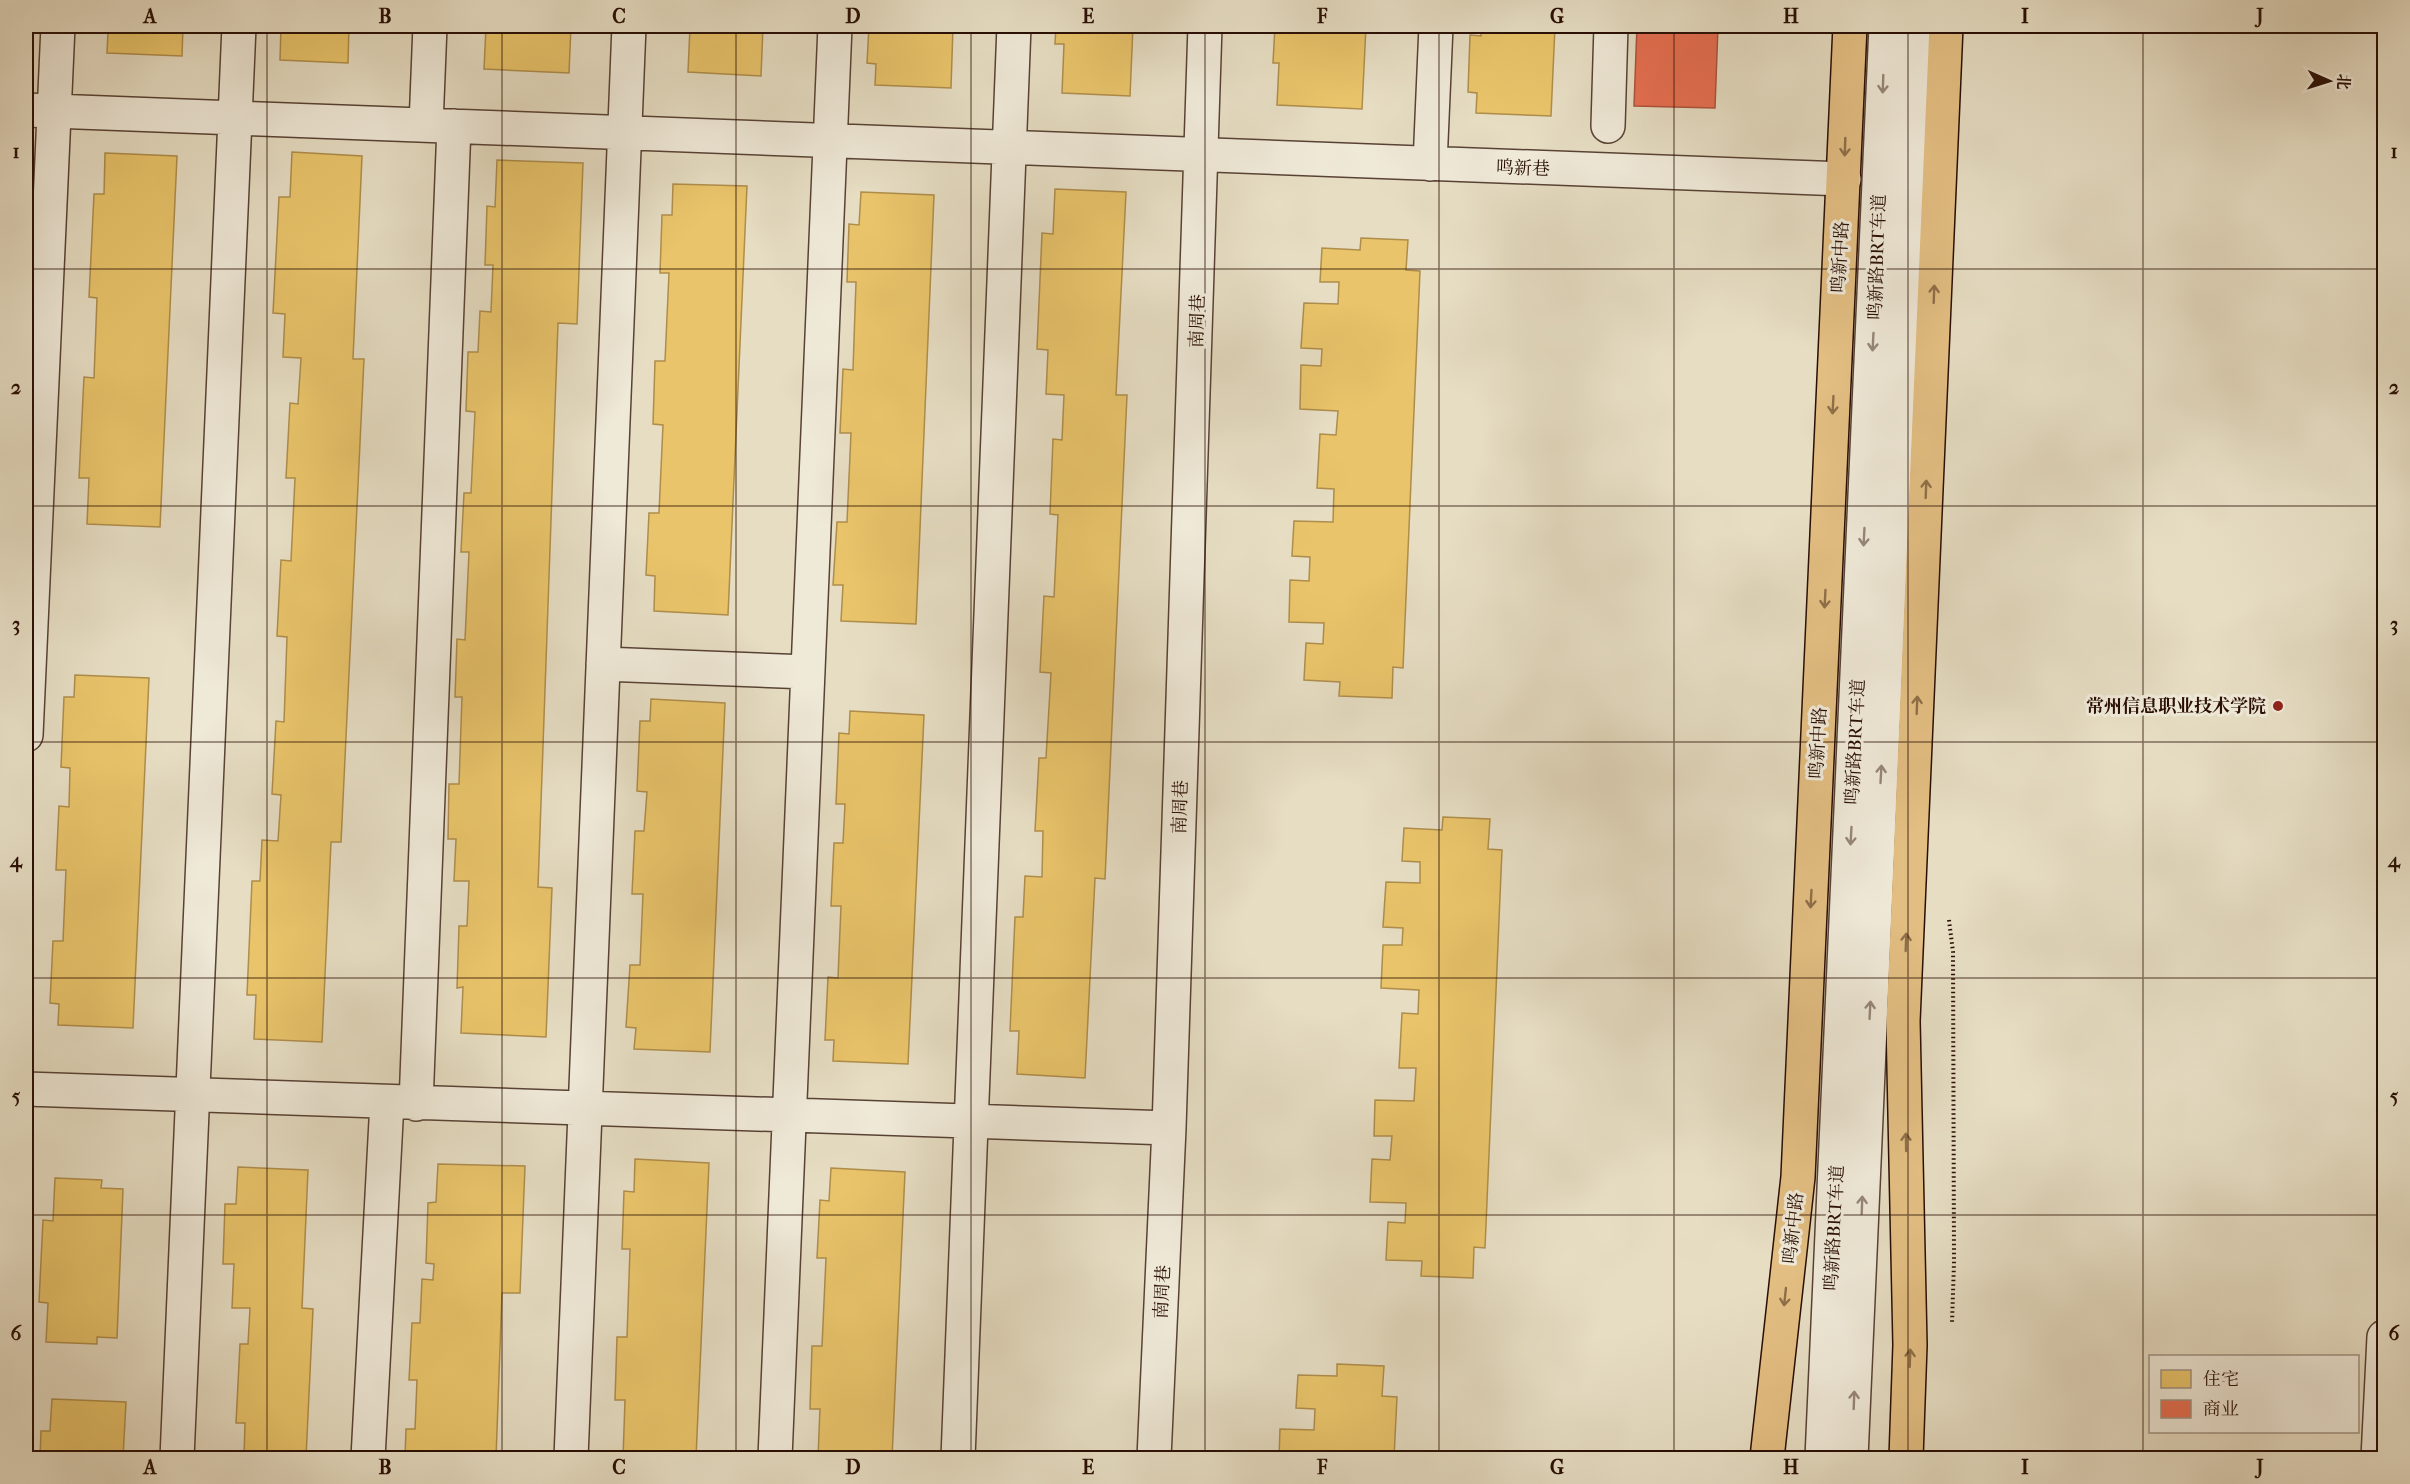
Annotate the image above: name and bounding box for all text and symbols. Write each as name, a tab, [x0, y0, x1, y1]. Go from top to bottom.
text: A	[142, 5, 158, 28]
text: B	[378, 5, 392, 28]
text: C	[612, 5, 626, 28]
text: D	[845, 5, 861, 28]
text: E	[1082, 5, 1094, 28]
text: F	[1316, 5, 1328, 28]
text: G	[1550, 5, 1564, 28]
text: H	[1783, 5, 1799, 28]
text: I	[2021, 5, 2029, 28]
text: J	[2254, 5, 2264, 28]
north arrow	[2299, 51, 2359, 111]
one-way arrow	[1878, 73, 1889, 93]
text: 北	[2334, 73, 2353, 90]
one-way arrow	[1839, 136, 1850, 156]
text: 1	[12, 140, 20, 163]
text: 1	[2390, 140, 2398, 163]
street label: 鸣新巷	[1496, 157, 1550, 180]
street label: 鸣新路BRT车道	[1865, 194, 1890, 320]
street label: 鸣新中路	[1828, 221, 1853, 294]
one-way arrow	[1929, 285, 1940, 305]
street label: 南周巷	[1186, 294, 1209, 348]
one-way arrow	[1867, 331, 1879, 351]
text: 2	[11, 376, 21, 399]
text: 2	[2389, 376, 2399, 399]
one-way arrow	[1828, 394, 1839, 414]
one-way arrow	[1920, 480, 1931, 500]
one-way arrow	[1859, 526, 1870, 546]
one-way arrow	[1819, 589, 1830, 609]
text: 3	[12, 613, 20, 636]
text: 3	[2390, 613, 2398, 636]
street label: 鸣新路BRT车道	[1842, 678, 1869, 806]
one-way arrow	[1911, 695, 1922, 715]
place label: 常州信息职业技术学院	[2086, 696, 2266, 717]
marker: 常州信息职业技术学院	[2271, 699, 2285, 713]
street label: 鸣新中路	[1806, 707, 1831, 780]
one-way arrow	[1875, 764, 1886, 784]
street label: 南周巷	[1169, 780, 1192, 834]
one-way arrow	[1845, 826, 1857, 846]
text: 4	[9, 849, 23, 873]
text: 4	[2387, 849, 2401, 873]
one-way arrow	[1805, 889, 1817, 909]
one-way arrow	[1901, 932, 1912, 952]
one-way arrow	[1865, 1001, 1876, 1021]
text: 5	[12, 1085, 21, 1108]
text: 5	[2390, 1085, 2399, 1108]
one-way arrow	[1900, 1133, 1911, 1153]
street label: 鸣新路BRT车道	[1821, 1164, 1848, 1292]
street label: 鸣新中路	[1779, 1191, 1808, 1265]
one-way arrow	[1856, 1196, 1867, 1216]
street label: 南周巷	[1151, 1265, 1174, 1320]
one-way arrow	[1779, 1287, 1790, 1307]
text: 6	[11, 1322, 23, 1345]
text: 6	[2389, 1322, 2401, 1345]
one-way arrow	[1904, 1349, 1916, 1369]
legend	[2149, 1355, 2359, 1433]
text: 住宅	[2203, 1369, 2239, 1390]
one-way arrow	[1848, 1391, 1859, 1411]
text: 商业	[2203, 1399, 2239, 1420]
text: A	[142, 1456, 158, 1479]
text: B	[378, 1456, 392, 1479]
text: C	[612, 1456, 626, 1479]
text: D	[845, 1456, 861, 1479]
text: E	[1082, 1456, 1094, 1479]
text: F	[1316, 1456, 1328, 1479]
text: G	[1550, 1456, 1564, 1479]
text: H	[1783, 1456, 1799, 1479]
text: I	[2021, 1456, 2029, 1479]
text: J	[2254, 1456, 2264, 1479]

